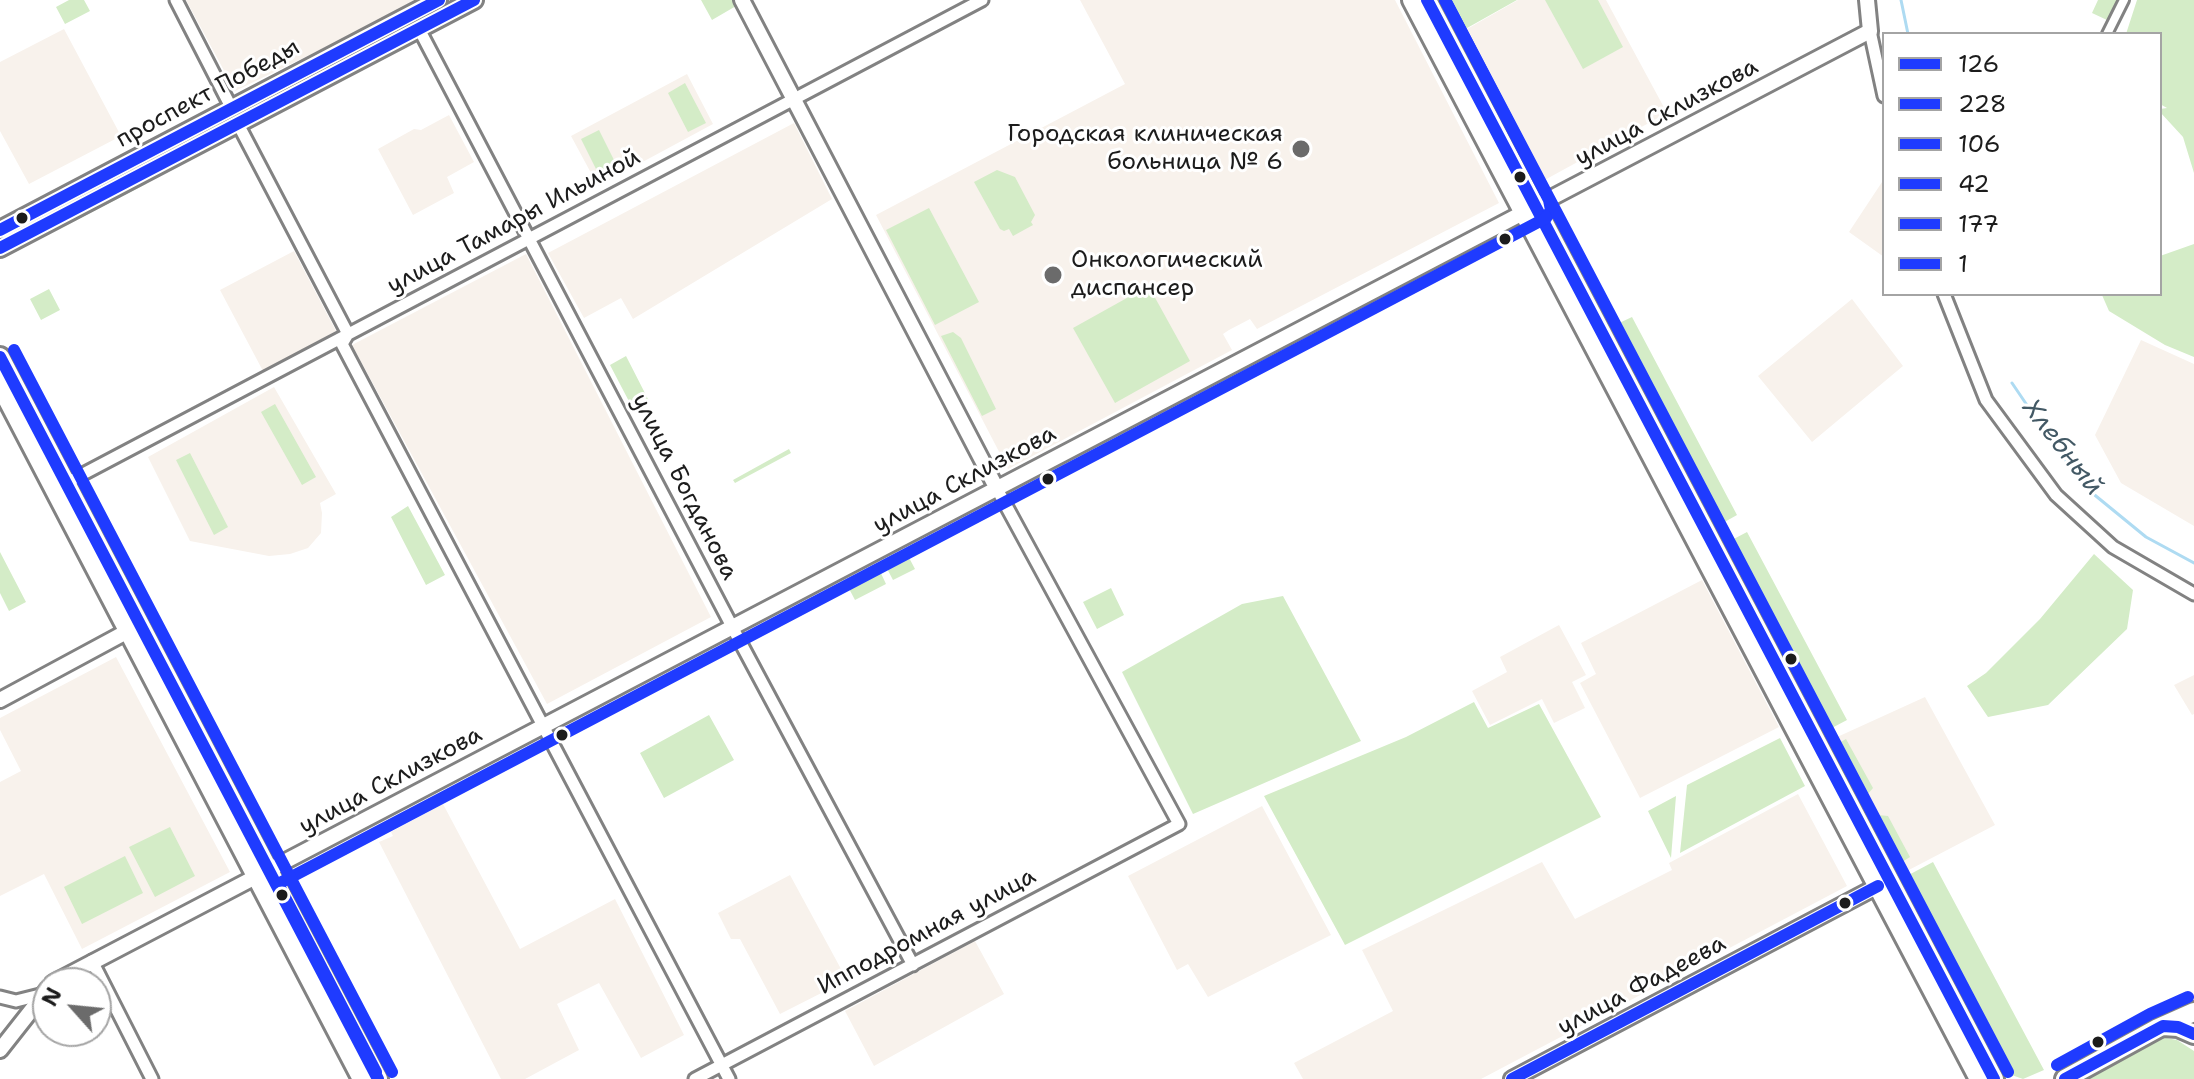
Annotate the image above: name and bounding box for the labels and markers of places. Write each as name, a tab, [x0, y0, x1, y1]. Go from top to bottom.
place label: Городская клиническая больница № 6	[1007, 121, 1283, 177]
marker: Городская клиническая больница № 6	[1290, 138, 1312, 160]
unlabelled marker	[1512, 169, 1528, 185]
unlabelled marker	[14, 210, 30, 226]
unlabelled marker	[1497, 231, 1513, 247]
place label: Онкологический диспансер	[1071, 247, 1263, 303]
marker: Онкологический диспансер	[1042, 264, 1064, 286]
unlabelled marker	[1040, 471, 1056, 487]
unlabelled marker	[1783, 651, 1799, 667]
unlabelled marker	[554, 727, 570, 743]
unlabelled marker	[274, 887, 290, 903]
unlabelled marker	[1837, 895, 1853, 911]
unlabelled marker	[2090, 1034, 2106, 1050]

